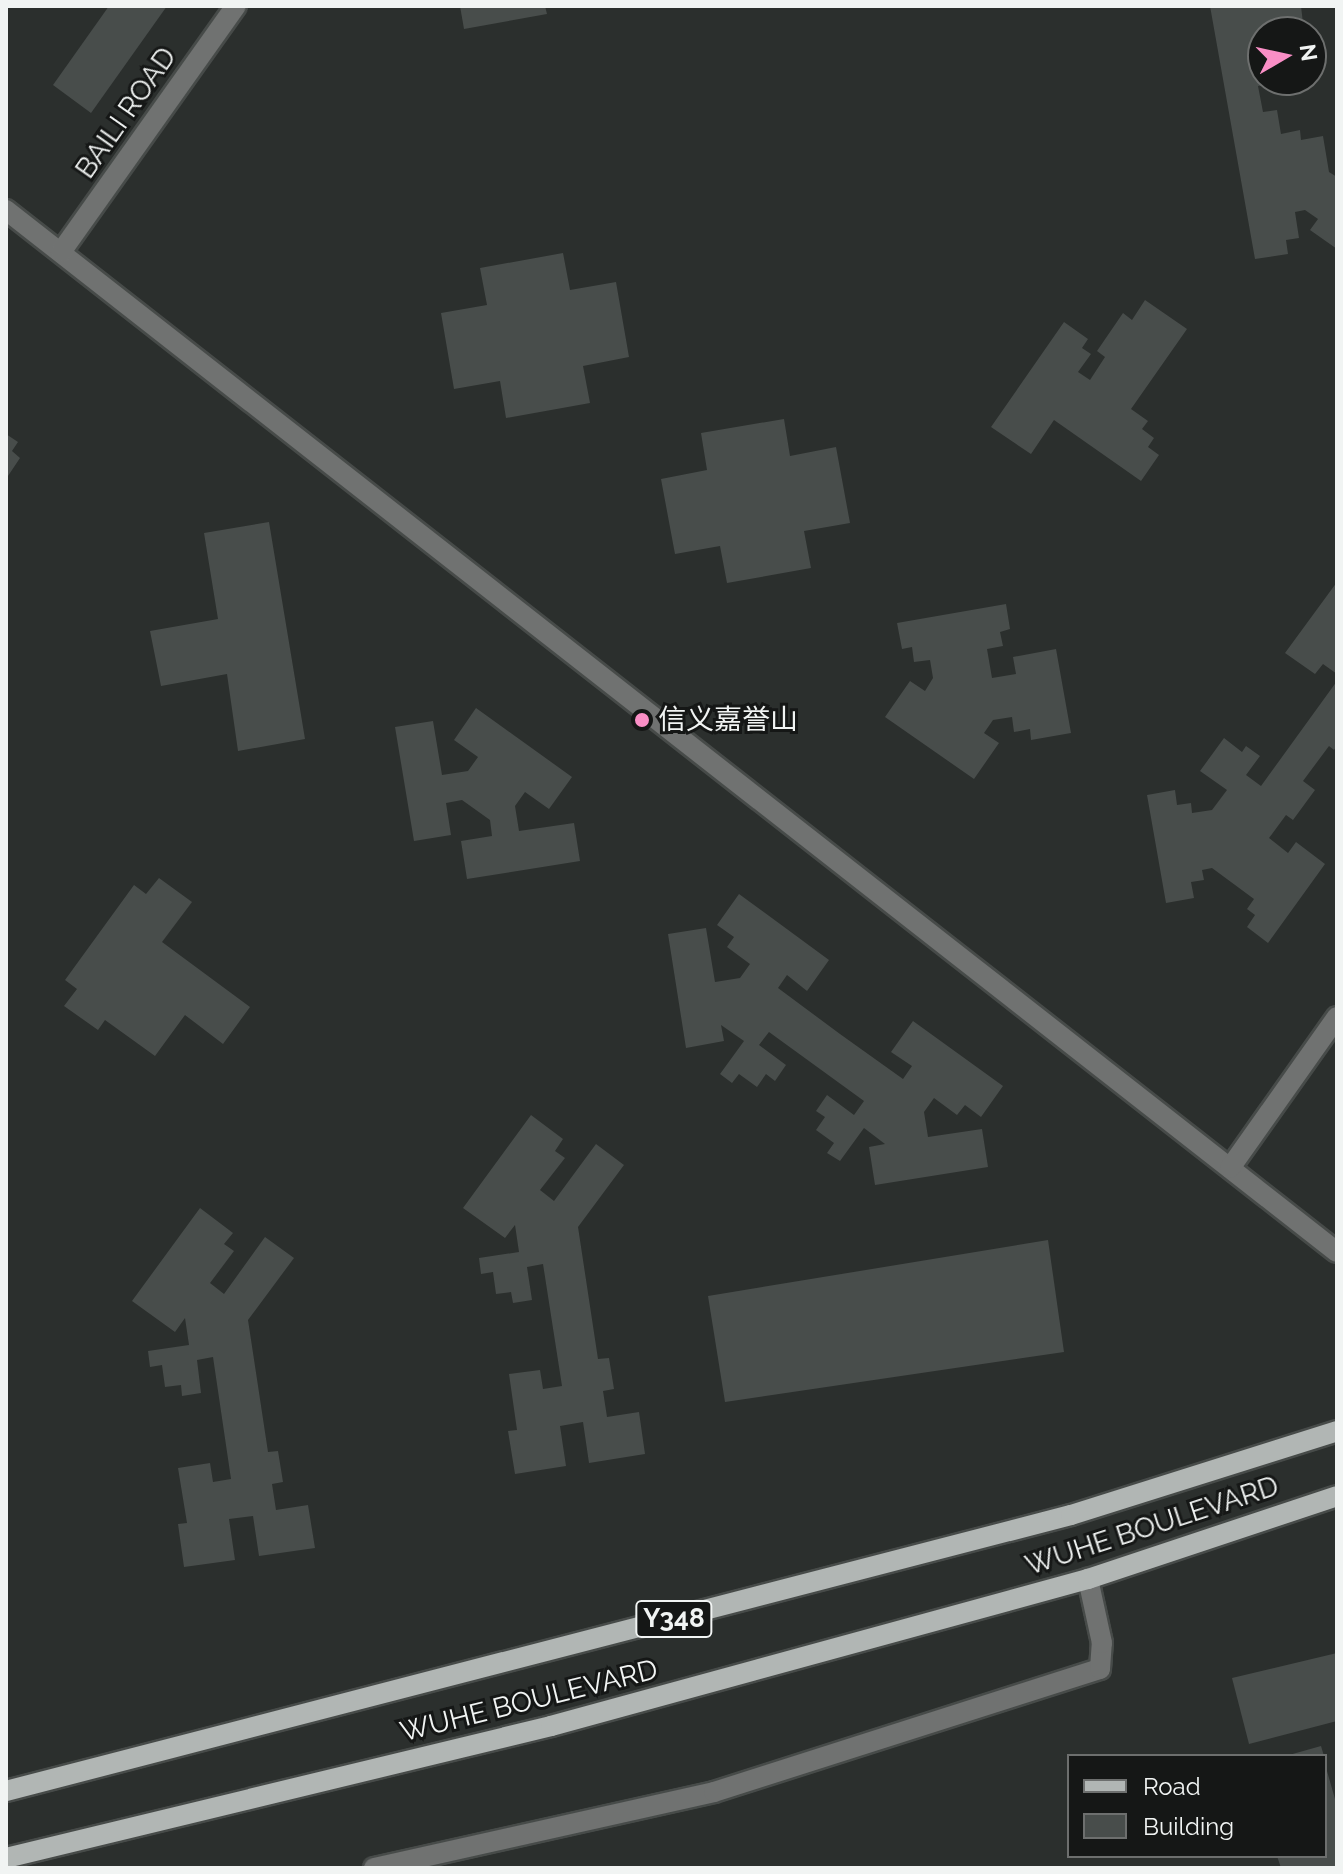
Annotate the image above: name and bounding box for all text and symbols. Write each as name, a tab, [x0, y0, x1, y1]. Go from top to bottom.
north arrow	[1247, 16, 1327, 96]
street label: BAILI ROAD	[69, 41, 183, 185]
text: N	[1295, 42, 1323, 63]
place label: 信义嘉誉山	[658, 703, 798, 737]
marker: 信义嘉誉山	[633, 711, 651, 729]
street label: WUHE BOULEVARD	[1021, 1469, 1283, 1583]
road number: Y348	[634, 1597, 714, 1641]
street label: WUHE BOULEVARD	[397, 1653, 661, 1749]
legend	[1067, 1754, 1327, 1858]
text: Road	[1143, 1772, 1201, 1801]
text: Building	[1143, 1812, 1234, 1841]

